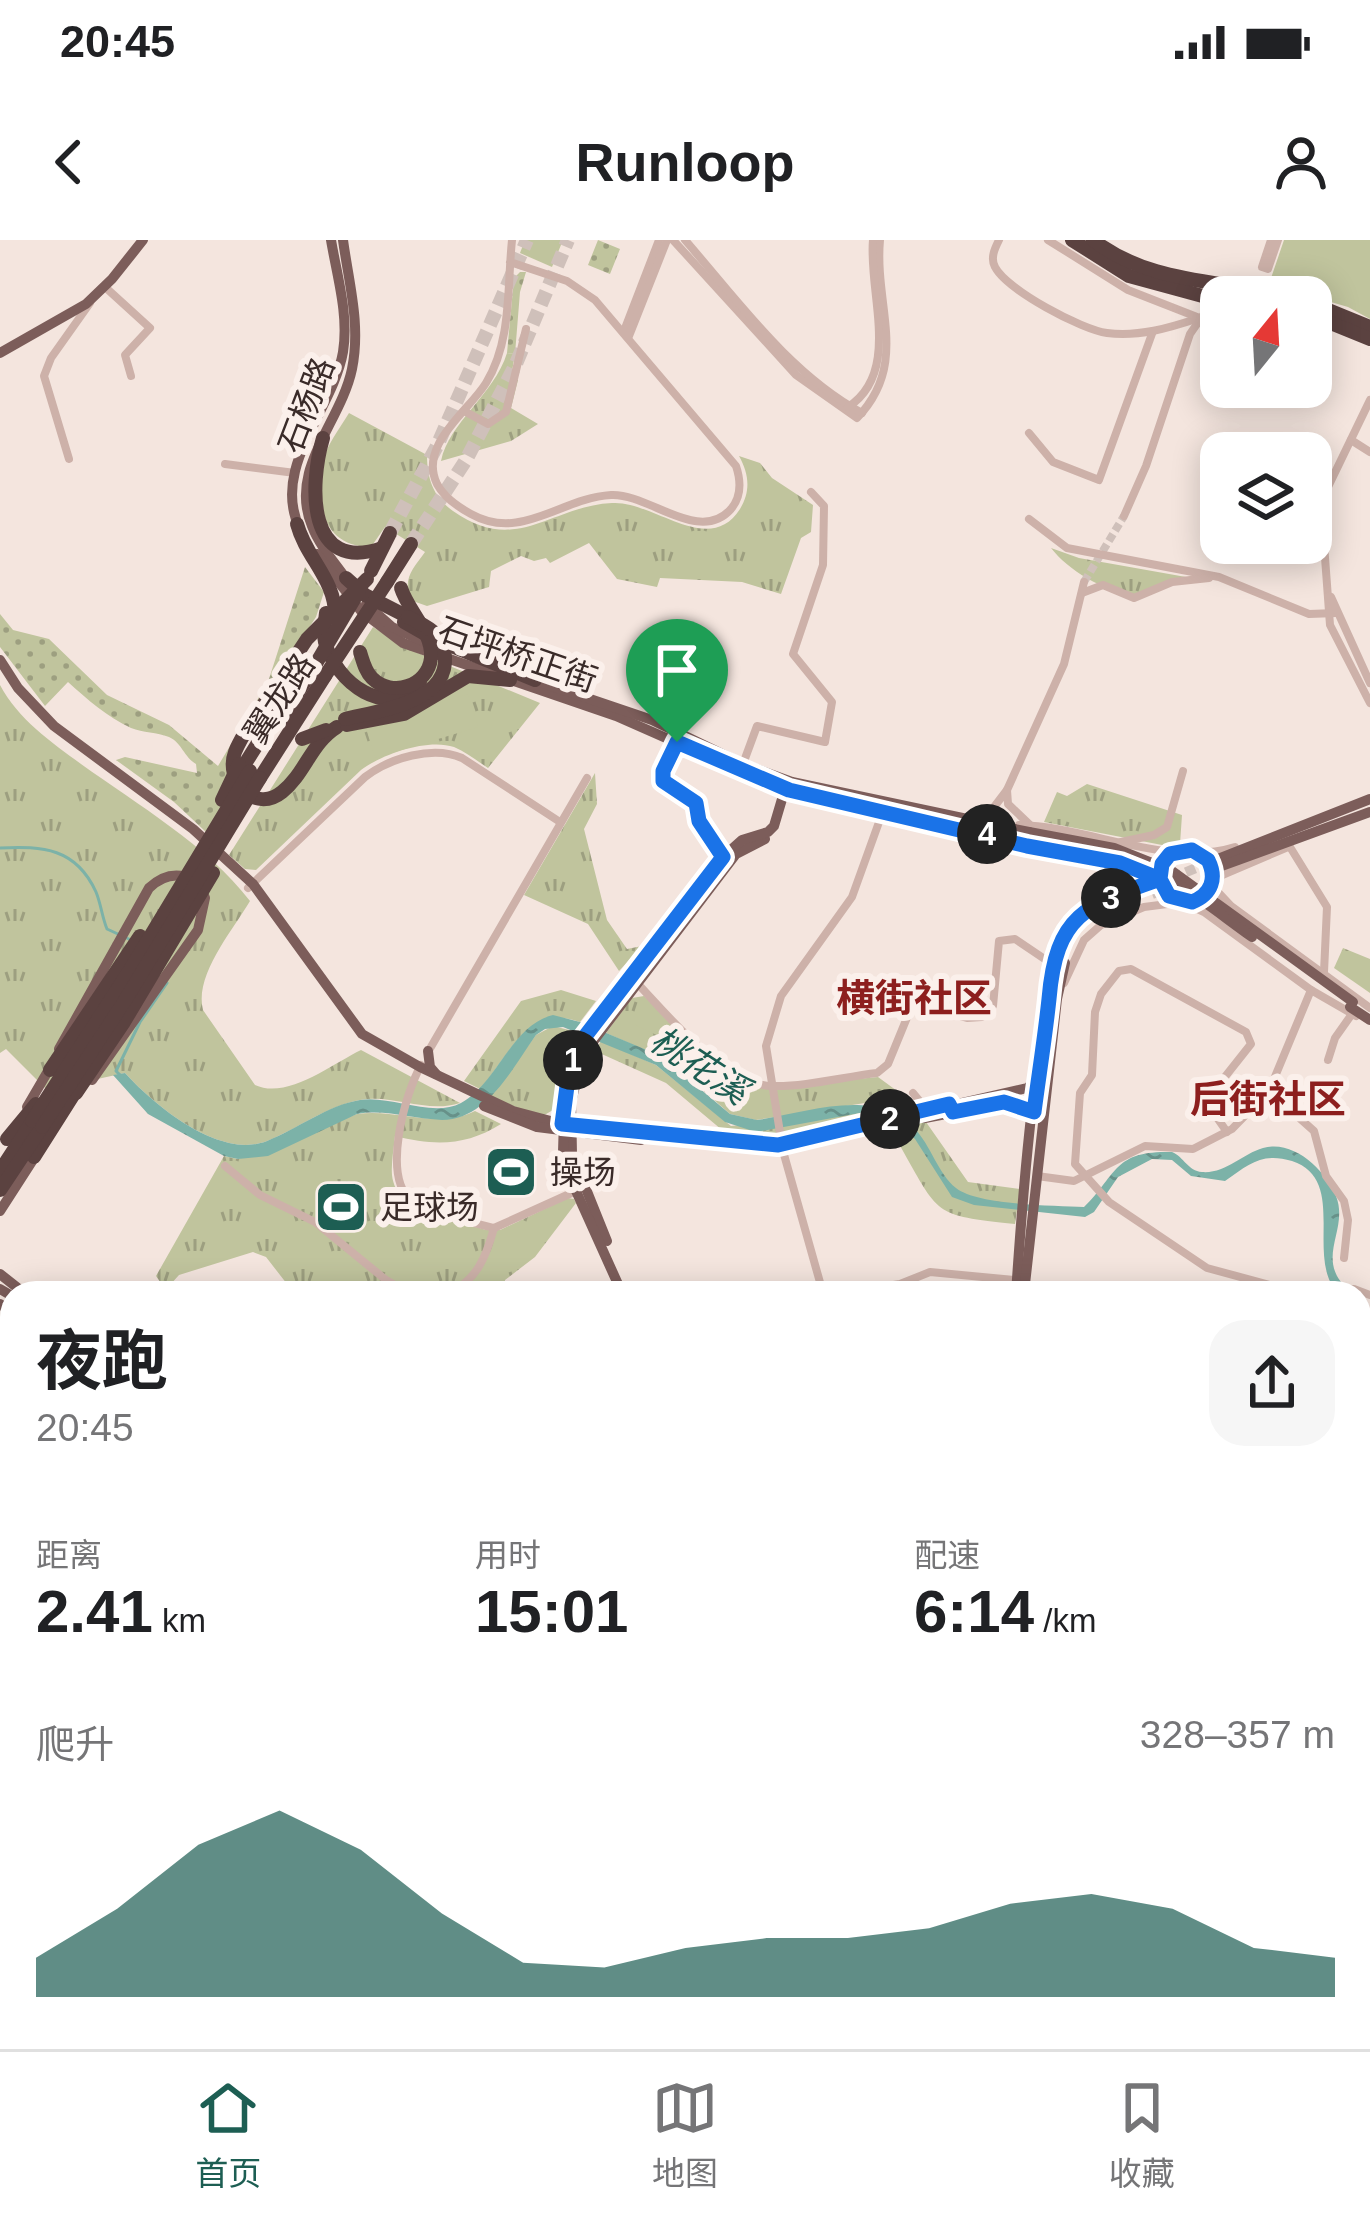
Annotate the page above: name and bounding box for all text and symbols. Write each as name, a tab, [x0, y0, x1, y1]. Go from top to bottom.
text: 20:45	[60, 16, 175, 67]
icon: back	[36, 129, 102, 195]
icon: person	[1268, 129, 1334, 195]
text: Runloop	[576, 132, 794, 192]
north arrow	[1200, 276, 1332, 408]
map controls	[1200, 276, 1332, 564]
street label: 石杨路	[271, 352, 341, 458]
button: layers	[1200, 432, 1332, 564]
street label: 石坪桥正街	[434, 610, 602, 699]
pin	[626, 619, 728, 742]
icon: arrive	[644, 637, 710, 703]
street label: 翼龙路	[237, 647, 322, 750]
pin: 4	[957, 804, 1017, 864]
text: 4	[978, 815, 996, 852]
pin: 3	[1081, 868, 1141, 928]
text: 3	[1102, 879, 1120, 916]
district label: 横街社区	[836, 977, 992, 1020]
water label: 桃花溪	[643, 1019, 760, 1114]
pin: 1	[543, 1030, 603, 1090]
text: 1	[564, 1041, 582, 1078]
district label: 后街社区	[1190, 1078, 1346, 1121]
pin: 2	[860, 1089, 920, 1149]
text: 2	[881, 1100, 899, 1137]
sports icon: 操场	[483, 1144, 539, 1200]
place label: 操场	[550, 1154, 616, 1191]
sports icon: 足球场	[313, 1179, 369, 1235]
place label: 足球场	[380, 1189, 479, 1226]
button: share	[1209, 1320, 1335, 1446]
text: 夜跑	[36, 1324, 168, 1398]
text: 20:45	[36, 1406, 134, 1449]
text: 距离	[36, 1537, 102, 1574]
text: 用时	[475, 1537, 541, 1574]
text: 配速	[914, 1537, 980, 1574]
text: 2.41	[36, 1578, 153, 1645]
text: 15:01	[475, 1578, 628, 1645]
text: 6:14	[914, 1578, 1034, 1645]
text: km	[153, 1602, 206, 1639]
text: /km	[1034, 1602, 1096, 1639]
text: 328–357 m	[1140, 1713, 1335, 1756]
text: 爬升	[36, 1723, 114, 1766]
tab: 首页	[195, 2075, 261, 2195]
tab: 地图	[652, 2075, 718, 2195]
tab: 收藏	[1109, 2075, 1175, 2195]

